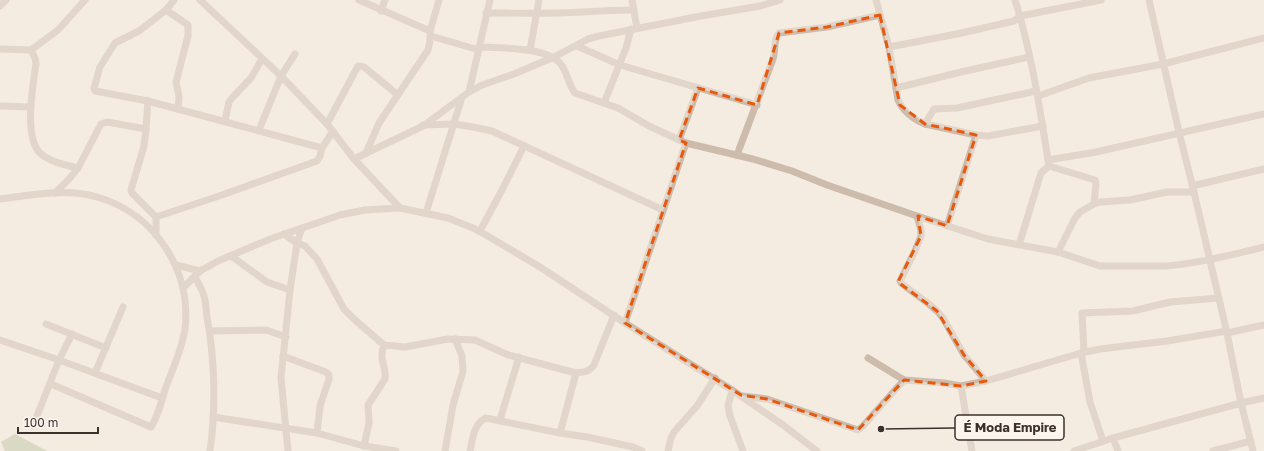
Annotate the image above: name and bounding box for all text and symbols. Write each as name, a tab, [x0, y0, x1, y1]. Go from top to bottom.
scale bar	[18, 409, 98, 435]
text: 100 m	[24, 415, 58, 430]
callout: É Moda Empire	[955, 415, 1064, 440]
text: É Moda Empire	[963, 419, 1057, 435]

